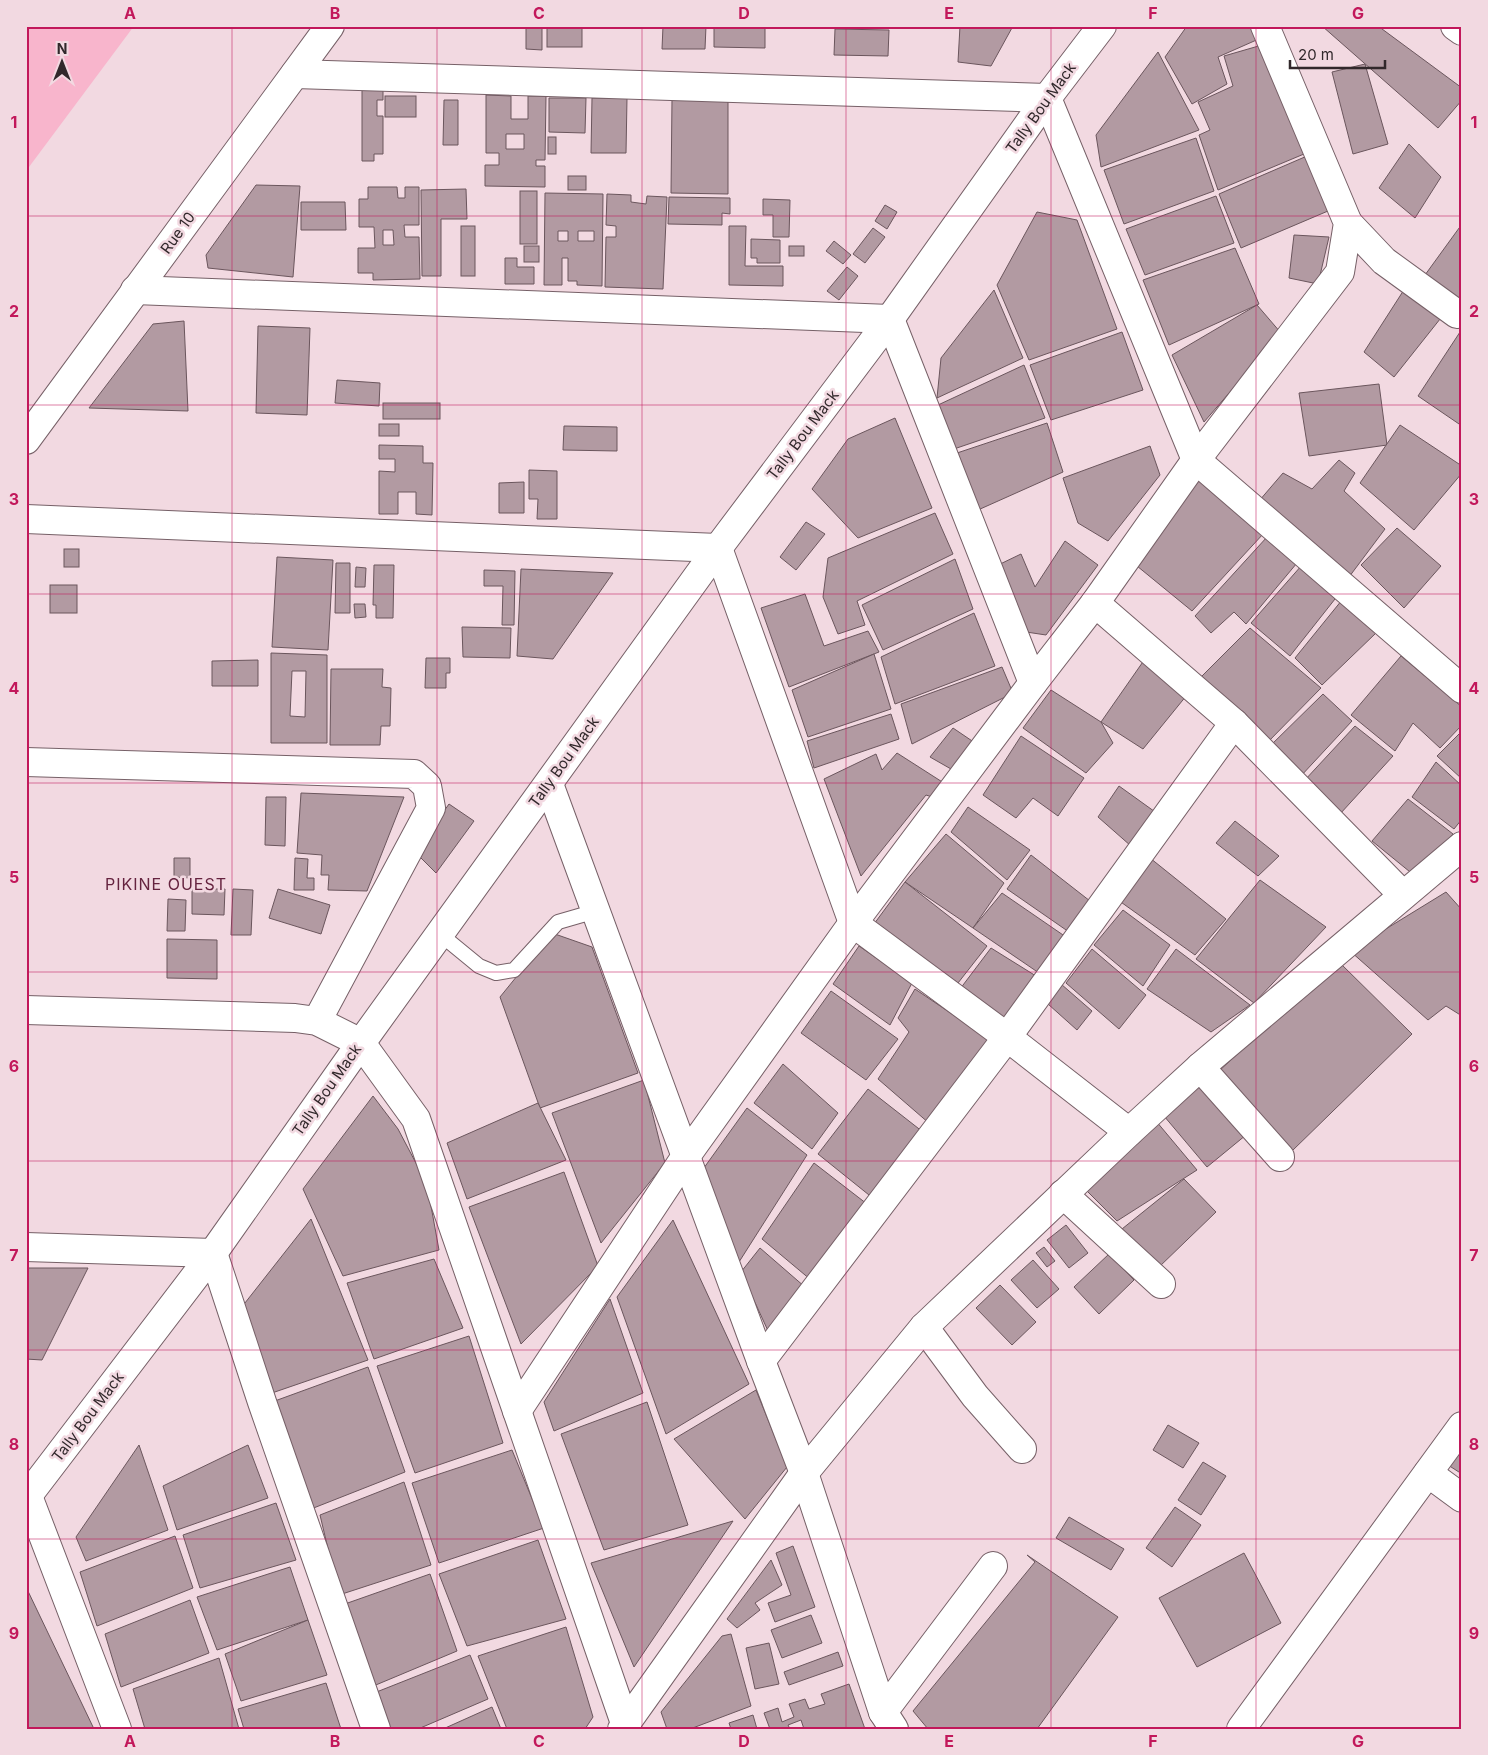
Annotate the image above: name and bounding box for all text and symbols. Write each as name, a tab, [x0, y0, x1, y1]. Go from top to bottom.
text: A	[124, 3, 136, 23]
text: B	[330, 3, 340, 23]
text: C	[533, 3, 545, 23]
text: D	[738, 3, 750, 23]
text: E	[944, 3, 954, 23]
text: F	[1148, 3, 1158, 23]
text: G	[1352, 3, 1364, 23]
north arrow	[38, 38, 88, 88]
scale bar	[1290, 38, 1386, 70]
text: N	[57, 40, 67, 57]
text: 20 m	[1298, 45, 1334, 64]
street label: Tally Bou Mack	[1001, 58, 1080, 157]
text: 1	[11, 112, 17, 132]
text: 1	[1471, 112, 1477, 132]
street label: Rue 10	[156, 208, 199, 257]
text: 2	[9, 301, 19, 321]
text: 2	[1469, 301, 1479, 321]
street label: Tally Bou Mack	[763, 385, 843, 483]
text: 3	[9, 489, 19, 509]
text: 3	[1469, 489, 1479, 509]
text: 4	[9, 678, 20, 698]
text: 4	[1469, 678, 1480, 698]
street label: Tally Bou Mack	[524, 712, 603, 811]
text: 5	[9, 867, 19, 887]
text: 5	[1469, 867, 1479, 887]
district label: PIKINE OUEST	[105, 874, 227, 894]
street label: Tally Bou Mack	[288, 1040, 366, 1139]
text: 6	[9, 1056, 19, 1076]
text: 6	[1469, 1056, 1479, 1076]
text: 7	[9, 1245, 19, 1265]
text: 7	[1469, 1245, 1479, 1265]
street label: Tally Bou Mack	[48, 1367, 128, 1465]
text: 8	[9, 1434, 19, 1454]
text: 8	[1469, 1434, 1479, 1454]
text: 9	[9, 1623, 19, 1643]
text: 9	[1469, 1623, 1479, 1643]
text: A	[124, 1731, 136, 1751]
text: B	[330, 1731, 340, 1751]
text: C	[533, 1731, 545, 1751]
text: D	[738, 1731, 750, 1751]
text: E	[944, 1731, 954, 1751]
text: F	[1148, 1731, 1158, 1751]
text: G	[1352, 1731, 1364, 1751]

